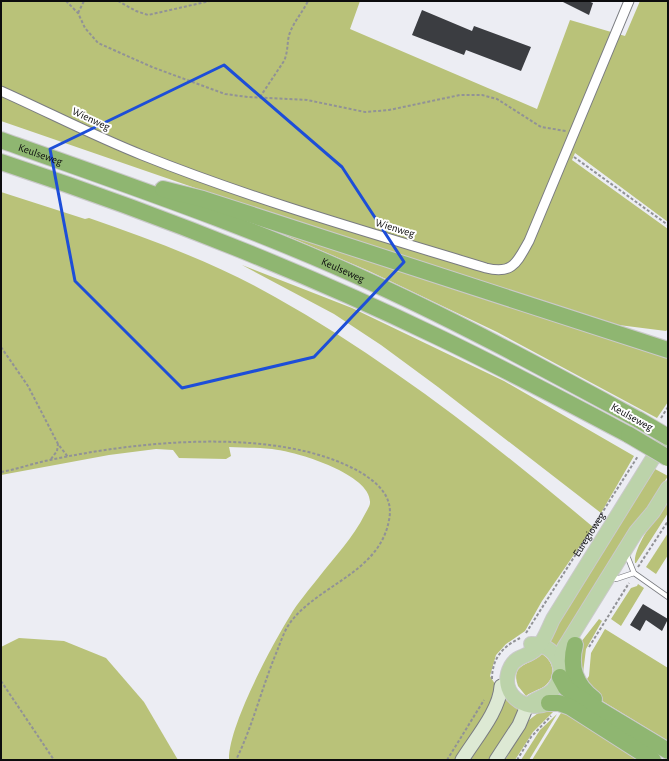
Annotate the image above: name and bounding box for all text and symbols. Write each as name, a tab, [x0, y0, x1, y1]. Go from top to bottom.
street label: Wienweg	[70, 105, 112, 133]
street label: Keulseweg	[17, 141, 65, 167]
street label: Wienweg	[374, 217, 417, 239]
street label: Keulseweg	[320, 255, 367, 284]
street label: Keulseweg	[609, 401, 655, 433]
street label: Euregioweg	[571, 510, 607, 558]

